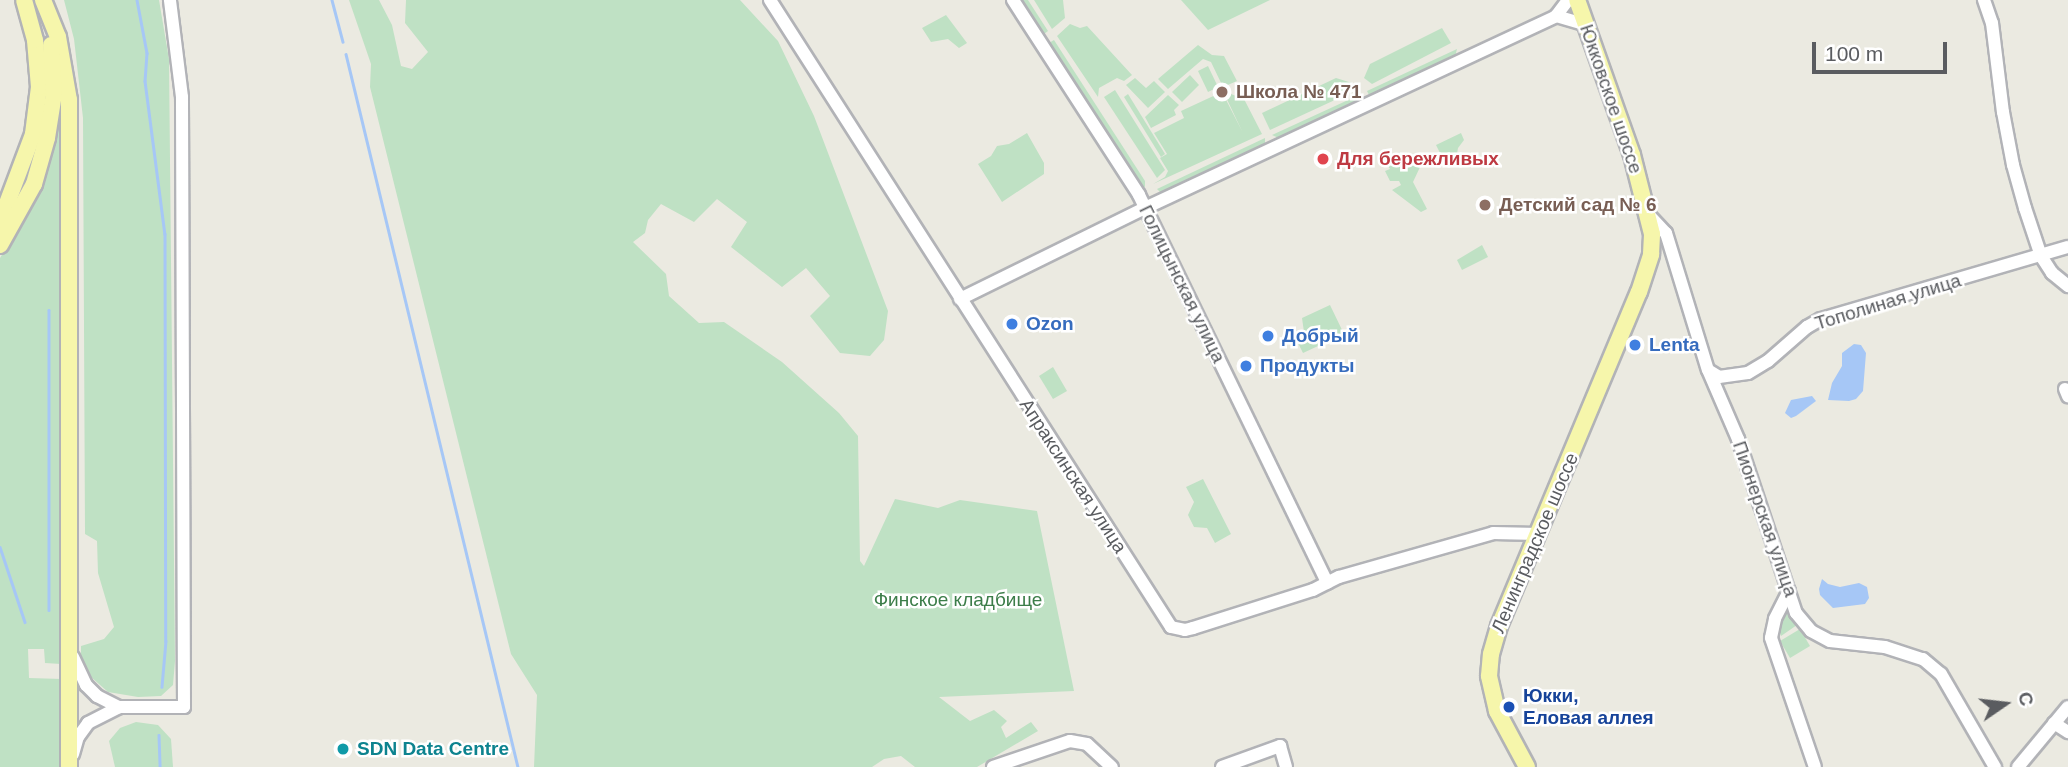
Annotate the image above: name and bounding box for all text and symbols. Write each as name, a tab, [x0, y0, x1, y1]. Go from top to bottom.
street label: Юкковское шоссе	[1575, 21, 1647, 177]
scale bar	[1816, 28, 1951, 72]
text: 100 m	[1825, 42, 1883, 65]
place label: Школа № 471	[1236, 81, 1362, 103]
marker: Школа № 471	[1214, 84, 1230, 100]
place label: Для бережливых	[1337, 148, 1499, 170]
marker: Для бережливых	[1315, 151, 1331, 167]
place label: Детский сад № 6	[1499, 194, 1657, 216]
marker: Детский сад № 6	[1477, 197, 1493, 213]
street label: Голицынская улица	[1134, 201, 1230, 367]
street label: Тополиная улица	[1812, 269, 1964, 335]
place label: Ozon	[1026, 313, 1073, 335]
marker: Ozon	[1004, 316, 1020, 332]
place label: Добрый	[1282, 325, 1359, 347]
marker: Добрый	[1260, 328, 1276, 344]
place label: Lenta	[1649, 334, 1700, 356]
marker: Lenta	[1627, 337, 1643, 353]
place label: Продукты	[1260, 355, 1355, 377]
marker: Продукты	[1238, 358, 1254, 374]
street label: Апраксинская улица	[1014, 394, 1132, 558]
street label: Пионерская улица	[1728, 438, 1802, 600]
street label: Ленинградское шоссе	[1487, 449, 1583, 637]
park label: Финское кладбище	[874, 589, 1042, 611]
north arrow	[1970, 669, 2040, 739]
place label: Юкки, Еловая аллея	[1523, 685, 1654, 729]
text: С	[2014, 690, 2038, 708]
marker: Юкки, Еловая аллея	[1501, 699, 1517, 715]
place label: SDN Data Centre	[357, 738, 509, 760]
marker: SDN Data Centre	[335, 741, 351, 757]

